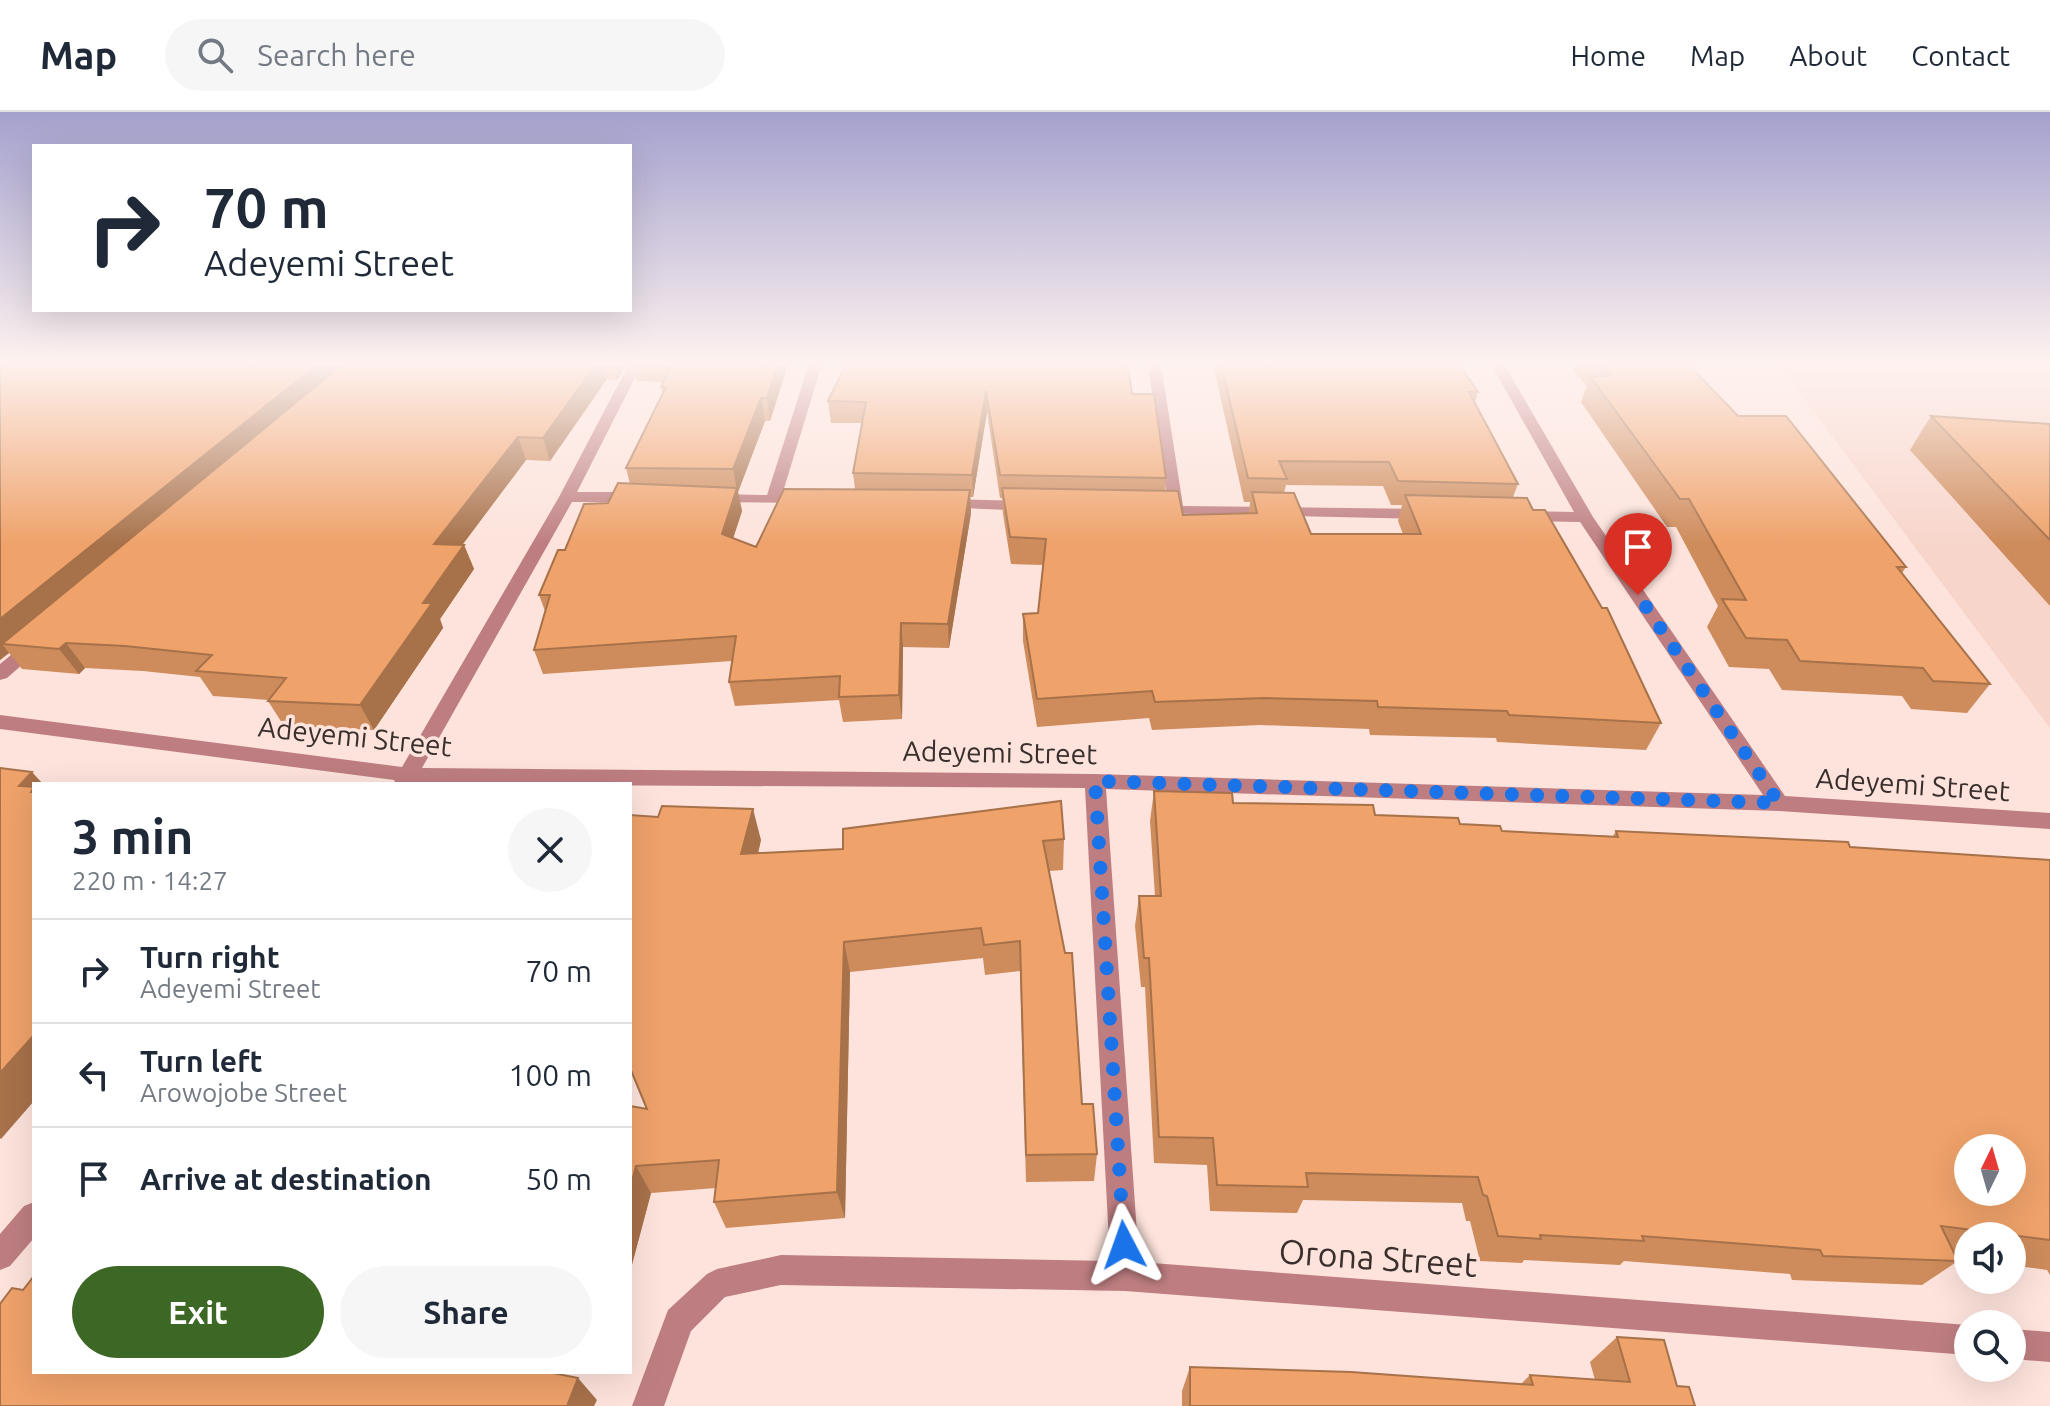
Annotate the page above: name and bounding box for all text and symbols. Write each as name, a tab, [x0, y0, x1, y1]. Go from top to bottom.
search box	[165, 19, 725, 91]
icon: search	[193, 33, 237, 77]
text: Map	[40, 34, 117, 76]
text: Search here	[257, 38, 416, 72]
text: Home	[1571, 40, 1646, 71]
text: Map	[1690, 40, 1745, 71]
text: About	[1789, 40, 1867, 71]
text: Contact	[1911, 40, 2010, 71]
icon: right	[72, 176, 176, 280]
text: 70 m	[204, 176, 329, 239]
text: Adeyemi Street	[204, 242, 454, 283]
pin	[1604, 513, 1672, 595]
icon: arrive	[1616, 525, 1660, 569]
street label: Adeyemi Street	[257, 710, 453, 762]
street label: Adeyemi Street	[903, 735, 1097, 769]
street label: Adeyemi Street	[1815, 762, 2011, 806]
button: close	[508, 808, 592, 892]
text: 3 min	[72, 809, 193, 863]
text: 220 m · 14:27	[72, 866, 228, 895]
text: Turn right	[140, 940, 280, 974]
icon: right	[72, 949, 116, 993]
text: 70 m	[525, 954, 592, 988]
text: Adeyemi Street	[140, 974, 321, 1003]
text: Turn left	[140, 1044, 262, 1078]
icon: left	[72, 1053, 116, 1097]
text: 100 m	[508, 1058, 592, 1092]
text: Arowojobe Street	[140, 1078, 347, 1107]
north arrow	[1954, 1134, 2026, 1206]
map controls	[1954, 1134, 2026, 1382]
icon: arrive	[72, 1157, 116, 1201]
text: Arrive at destination	[140, 1162, 432, 1196]
text: 50 m	[525, 1162, 592, 1196]
position arrow	[1082, 1203, 1166, 1287]
button: sound	[1954, 1222, 2026, 1294]
street label: Orona Street	[1278, 1231, 1478, 1283]
button: Exit	[72, 1266, 324, 1358]
button: Share	[340, 1266, 592, 1358]
button: search	[1954, 1310, 2026, 1382]

